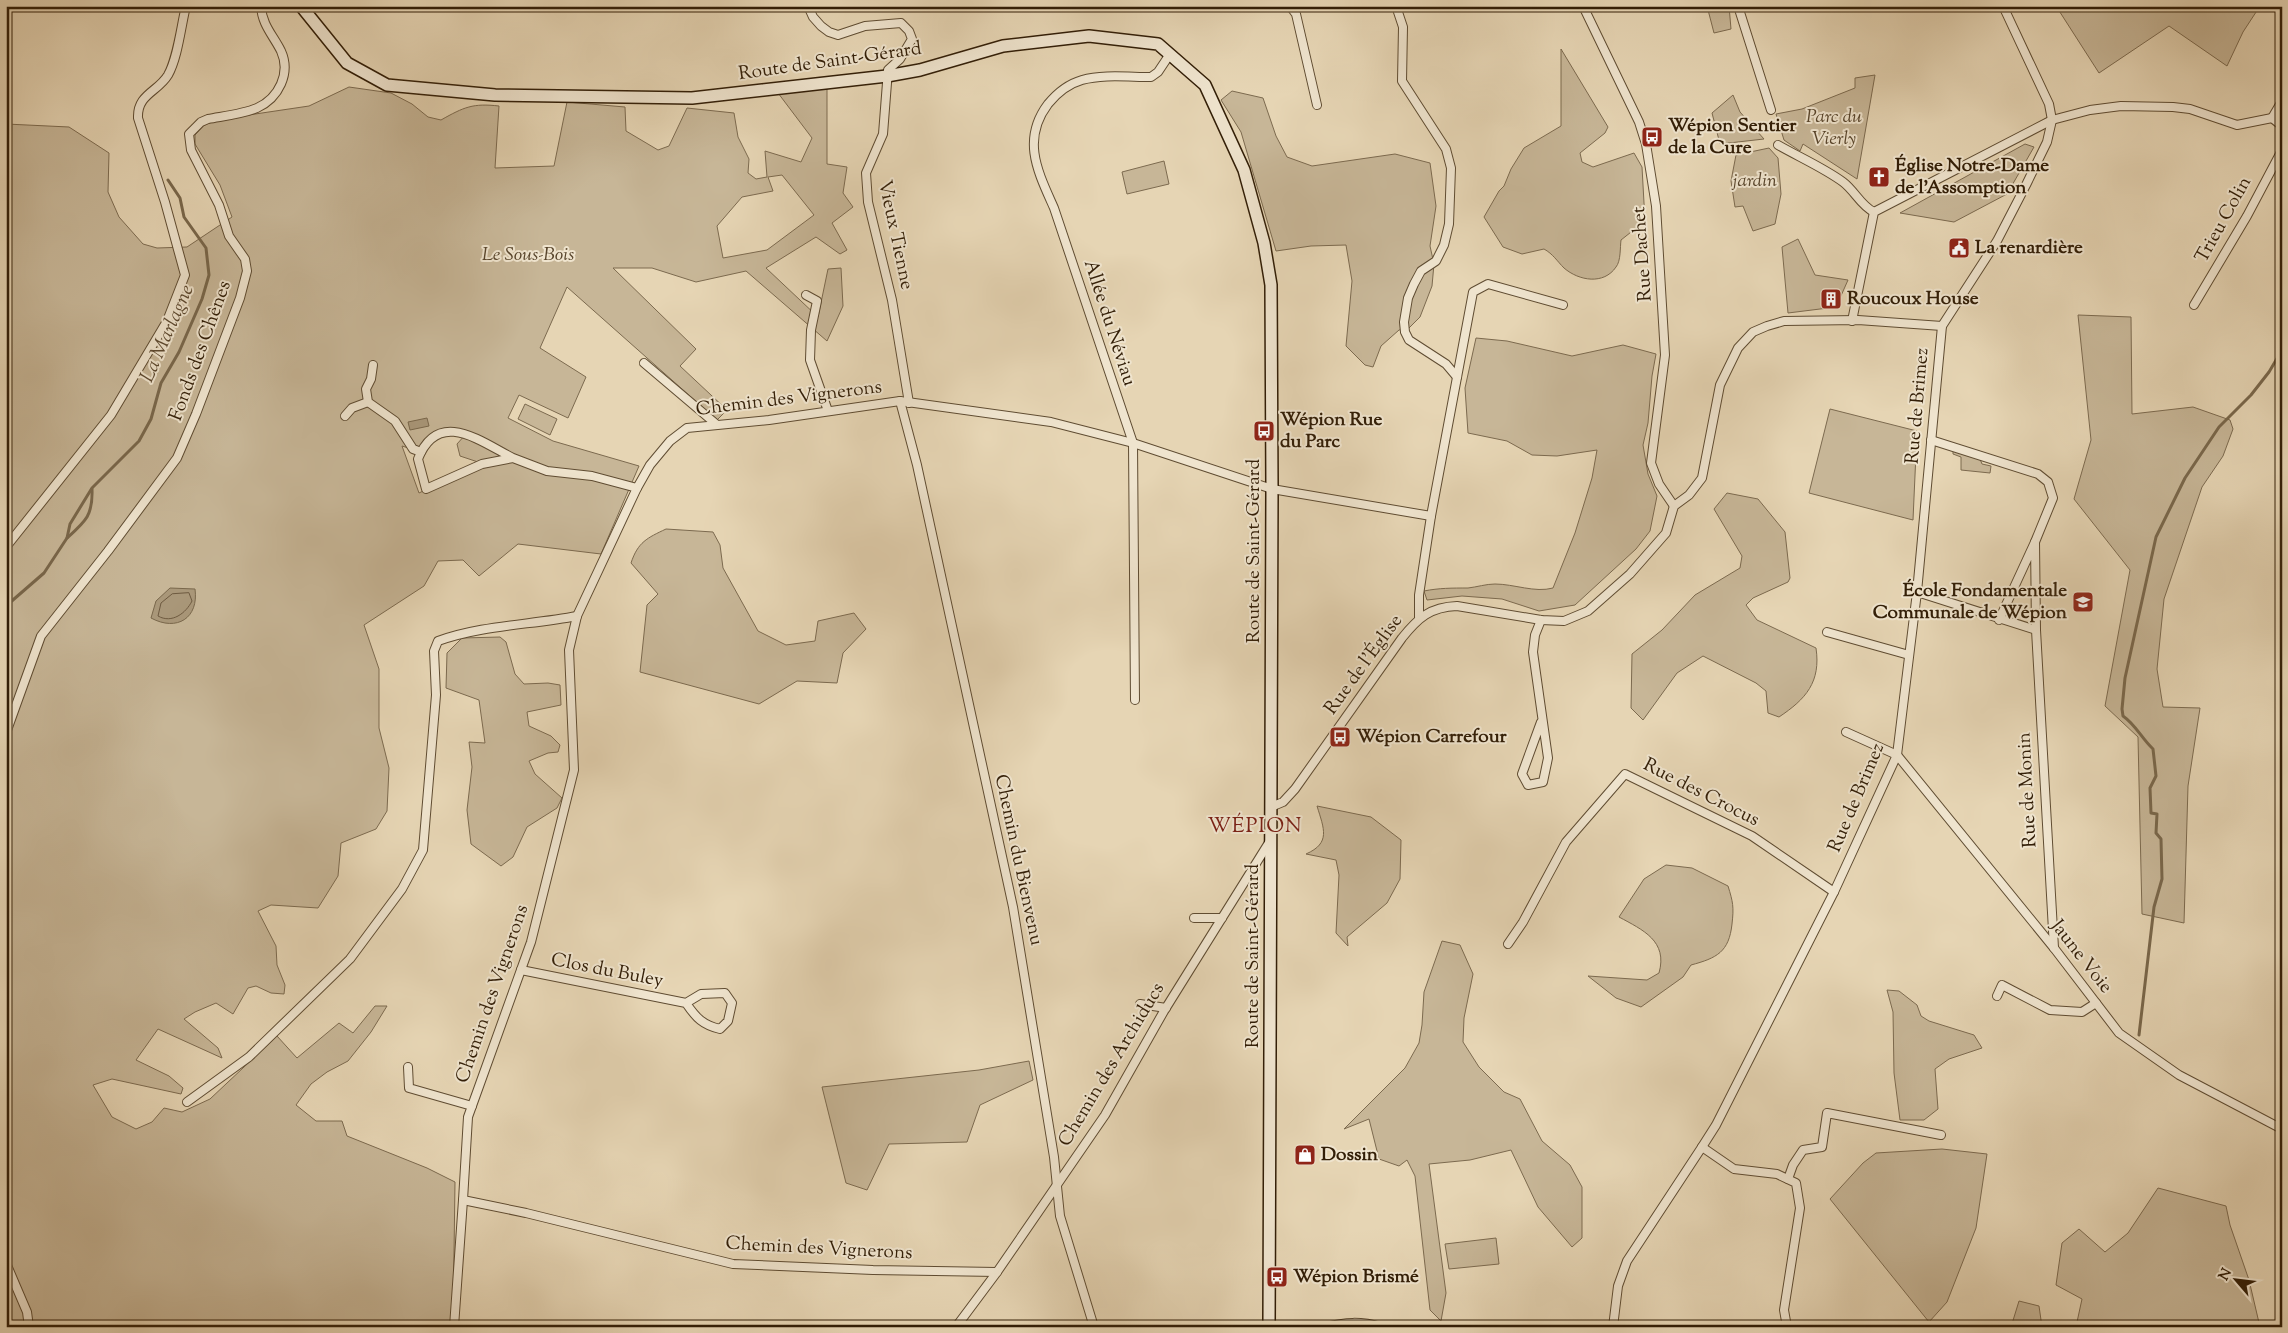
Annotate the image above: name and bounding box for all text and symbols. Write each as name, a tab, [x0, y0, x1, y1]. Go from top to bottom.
street label: Route de Saint-Gérard	[737, 36, 924, 88]
park label: Parc du Vierly	[1806, 104, 1862, 153]
place label: Wépion Sentier de la Cure	[1668, 113, 1797, 162]
bus stop icon: Wépion Sentier de la Cure	[1640, 125, 1664, 149]
place label: Église Notre-Dame de l'Assomption	[1895, 153, 2049, 202]
church icon: Église Notre-Dame de l'Assomption	[1867, 165, 1891, 189]
park label: jardin	[1731, 168, 1777, 195]
street label: Trieu Colin	[2189, 172, 2259, 268]
street label: Vieux Tienne	[870, 178, 920, 292]
street label: Rue Dachet	[1626, 205, 1660, 302]
place label: La renardière	[1975, 235, 2083, 262]
public building icon: La renardière	[1947, 236, 1971, 260]
park label: Le Sous-Bois	[482, 242, 574, 269]
street label: Allée du Néviau	[1076, 256, 1142, 390]
street label: Fonds des Chênes	[163, 277, 239, 425]
water label: La Marlagne	[134, 280, 202, 388]
place label: Roucoux House	[1847, 286, 1979, 313]
building icon: Roucoux House	[1819, 287, 1843, 311]
street label: Rue de Brimez	[1899, 347, 1937, 465]
street label: Chemin des Vignerons	[694, 374, 884, 424]
place label: Wépion Rue du Parc	[1280, 407, 1382, 456]
bus stop icon: Wépion Rue du Parc	[1252, 419, 1276, 443]
street label: Route de Saint-Gérard	[1241, 458, 1268, 643]
place label: École Fondamentale Communale de Wépion	[1873, 578, 2068, 627]
school or university icon: École Fondamentale Communale de Wépion	[2071, 590, 2095, 614]
street label: Rue de l'Église	[1318, 609, 1410, 721]
place label: Wépion Carrefour	[1356, 724, 1508, 751]
bus stop icon: Wépion Carrefour	[1328, 725, 1352, 749]
street label: Rue de Monin	[2011, 731, 2045, 849]
street label: Rue de Brimez	[1822, 739, 1892, 857]
street label: Rue des Crocus	[1638, 752, 1764, 834]
street label: Chemin du Bienvenu	[987, 772, 1049, 948]
district label: WÉPION	[1207, 812, 1303, 842]
street label: Route de Saint-Gérard	[1240, 863, 1267, 1048]
street label: Chemin des Vignerons	[450, 901, 536, 1087]
street label: Jaune Voie	[2043, 914, 2118, 1000]
street label: Clos du Buley	[548, 947, 666, 995]
street label: Chemin des Archiducs	[1052, 978, 1172, 1152]
place label: Dossin	[1321, 1142, 1379, 1169]
shop icon: Dossin	[1293, 1143, 1317, 1167]
street label: Chemin des Vignerons	[725, 1231, 913, 1267]
north arrow	[2210, 1256, 2260, 1306]
place label: Wépion Brismé	[1293, 1264, 1419, 1291]
bus stop icon: Wépion Brismé	[1265, 1265, 1289, 1289]
text: N	[2215, 1265, 2238, 1284]

